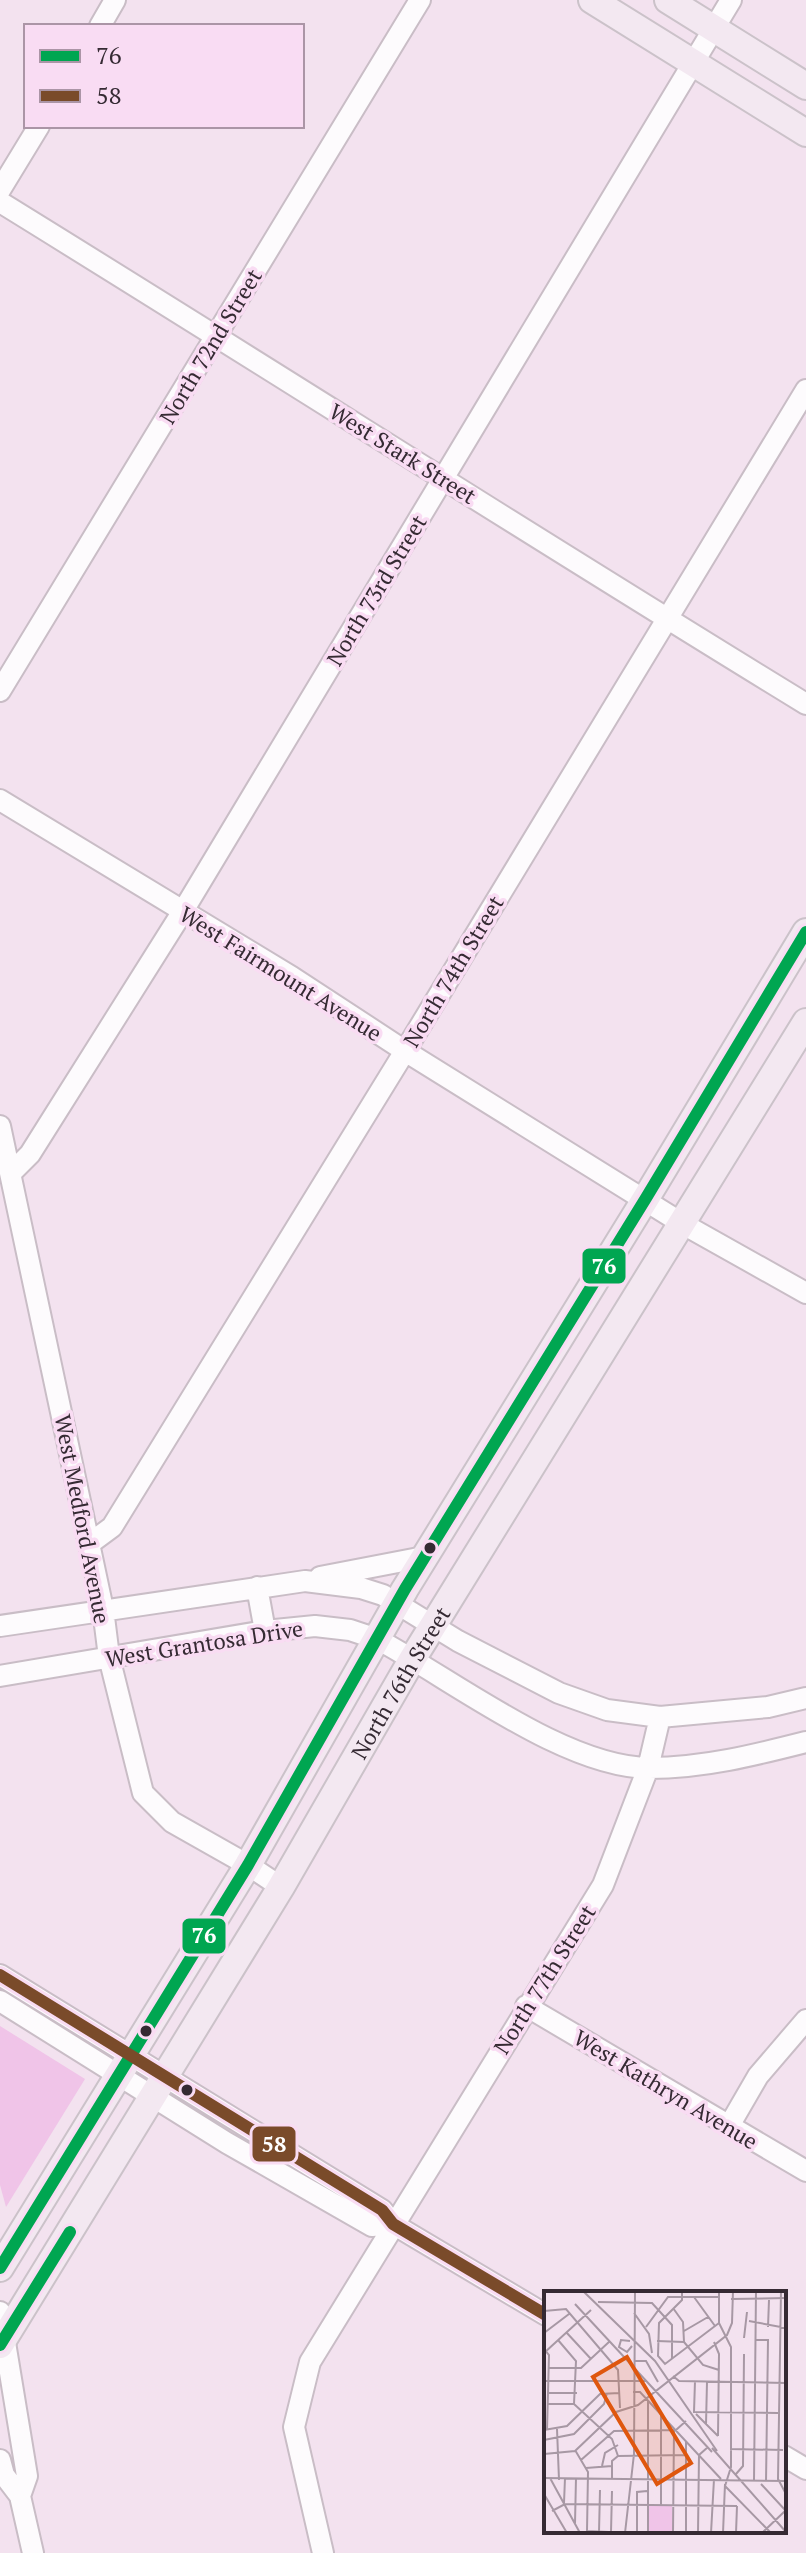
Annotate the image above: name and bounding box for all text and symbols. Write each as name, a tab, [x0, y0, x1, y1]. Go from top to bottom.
legend	[24, 24, 304, 128]
text: 76	[96, 39, 122, 71]
text: 58	[96, 79, 122, 111]
street label: North 72nd Street	[152, 263, 268, 429]
street label: West Stark Street	[324, 396, 482, 510]
street label: North 73rd Street	[319, 509, 433, 671]
street label: North 74th Street	[396, 890, 510, 1052]
street label: West Fairmount Avenue	[174, 899, 388, 1047]
line badge: 76	[581, 1247, 627, 1285]
text: 76	[592, 1251, 616, 1280]
street label: West Medford Avenue	[48, 1412, 118, 1626]
unlabelled marker	[422, 1540, 438, 1556]
street label: North 76th Street	[344, 1601, 456, 1764]
street label: West Grantosa Drive	[103, 1613, 305, 1673]
street label: North 77th Street	[486, 1899, 602, 2059]
line badge: 76	[181, 1917, 227, 1955]
text: 76	[192, 1920, 216, 1949]
unlabelled marker	[138, 2023, 154, 2039]
street label: West Kathryn Avenue	[569, 2023, 763, 2155]
unlabelled marker	[179, 2082, 195, 2098]
line badge: 58	[251, 2125, 297, 2163]
text: 58	[262, 2129, 286, 2158]
inset map	[544, 2291, 786, 2533]

